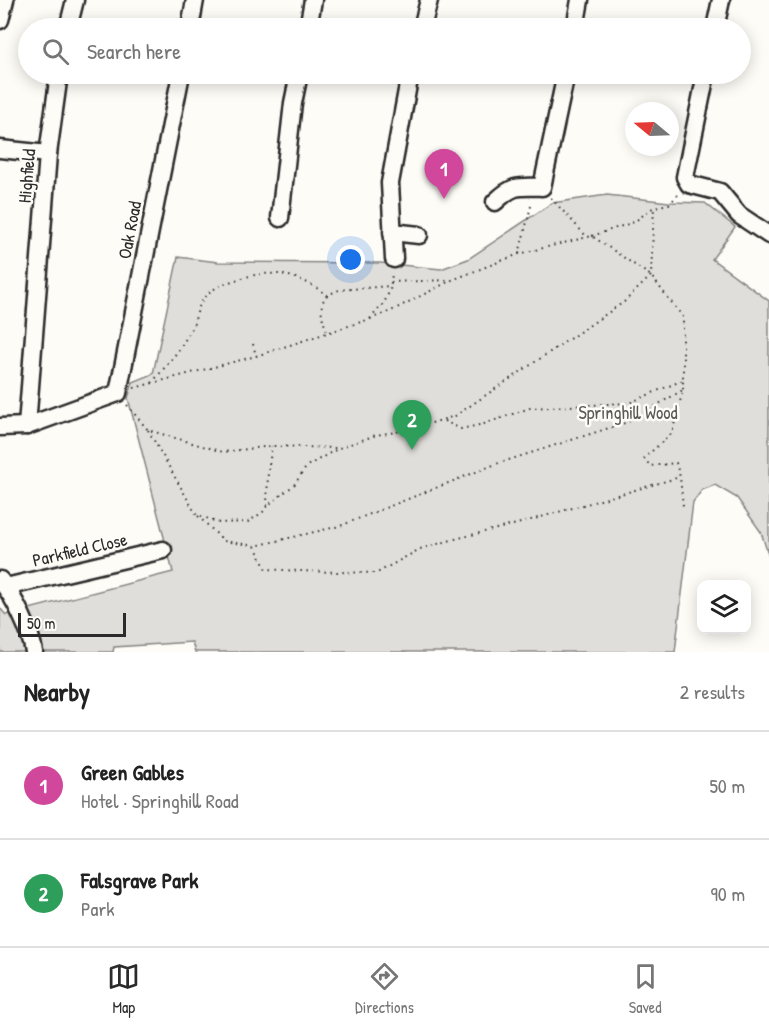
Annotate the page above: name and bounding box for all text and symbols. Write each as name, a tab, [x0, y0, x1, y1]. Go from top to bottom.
search box	[18, 18, 751, 84]
icon: search	[39, 35, 72, 68]
text: Search here	[87, 36, 181, 66]
north arrow	[625, 102, 679, 156]
street label: Highfield	[12, 148, 41, 204]
pin: 1	[424, 150, 464, 199]
street label: Oak Road	[112, 199, 147, 261]
your location	[336, 245, 365, 274]
pin: 2	[392, 400, 432, 450]
park label: Springhill Wood	[578, 400, 678, 425]
street label: Parkfield Close	[30, 526, 130, 573]
map controls	[697, 580, 751, 634]
button: layers	[697, 580, 751, 634]
scale bar	[18, 610, 126, 638]
text: 50 m	[27, 612, 56, 634]
text: Nearby	[24, 674, 90, 709]
text: 2 results	[680, 678, 745, 705]
text: Green Gables	[81, 757, 184, 787]
text: 1	[40, 772, 47, 799]
text: 50 m	[709, 772, 745, 799]
text: Hotel · Springhill Road	[81, 787, 239, 814]
text: Falsgrave Park	[81, 865, 199, 895]
text: 2	[39, 880, 48, 907]
text: 90 m	[711, 880, 745, 907]
text: Park	[81, 895, 114, 922]
tab: Map	[107, 960, 140, 1018]
tab: Directions	[355, 960, 414, 1018]
tab: Saved	[629, 960, 662, 1018]

